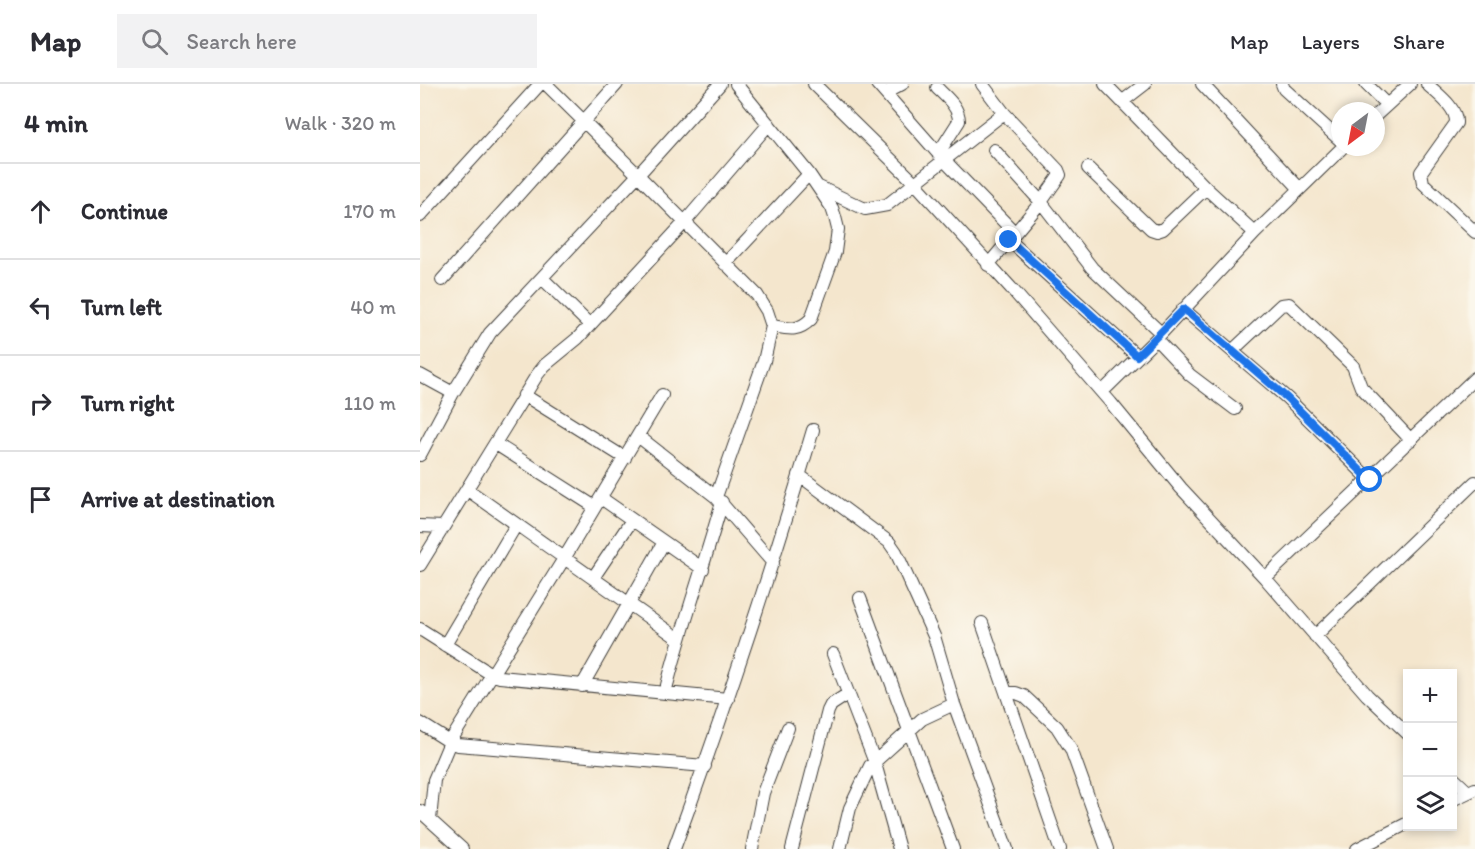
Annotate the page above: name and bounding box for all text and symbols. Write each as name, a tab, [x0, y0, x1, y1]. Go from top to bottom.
search box	[117, 14, 537, 68]
text: Map	[30, 24, 81, 58]
icon: search	[138, 25, 171, 58]
text: Search here	[186, 28, 297, 55]
text: Map	[1230, 29, 1269, 54]
text: Layers	[1302, 29, 1360, 54]
text: Share	[1393, 29, 1445, 54]
north arrow	[1331, 102, 1385, 156]
text: 4 min	[24, 107, 88, 139]
text: Walk · 320 m	[284, 111, 396, 135]
icon: ahead	[24, 195, 57, 228]
text: Continue	[81, 198, 168, 225]
text: 170 m	[343, 199, 396, 223]
route end	[995, 226, 1021, 252]
icon: left	[24, 291, 57, 324]
text: Turn left	[81, 294, 162, 321]
text: 40 m	[350, 295, 396, 319]
icon: right	[24, 387, 57, 420]
text: Turn right	[81, 390, 175, 417]
text: 110 m	[344, 391, 396, 415]
route start	[1356, 466, 1382, 492]
icon: arrive	[24, 483, 57, 516]
text: Arrive at destination	[81, 486, 275, 513]
map controls	[1403, 669, 1457, 831]
button: +	[1403, 669, 1457, 723]
button: −	[1403, 723, 1457, 777]
button: layers	[1403, 777, 1457, 831]

